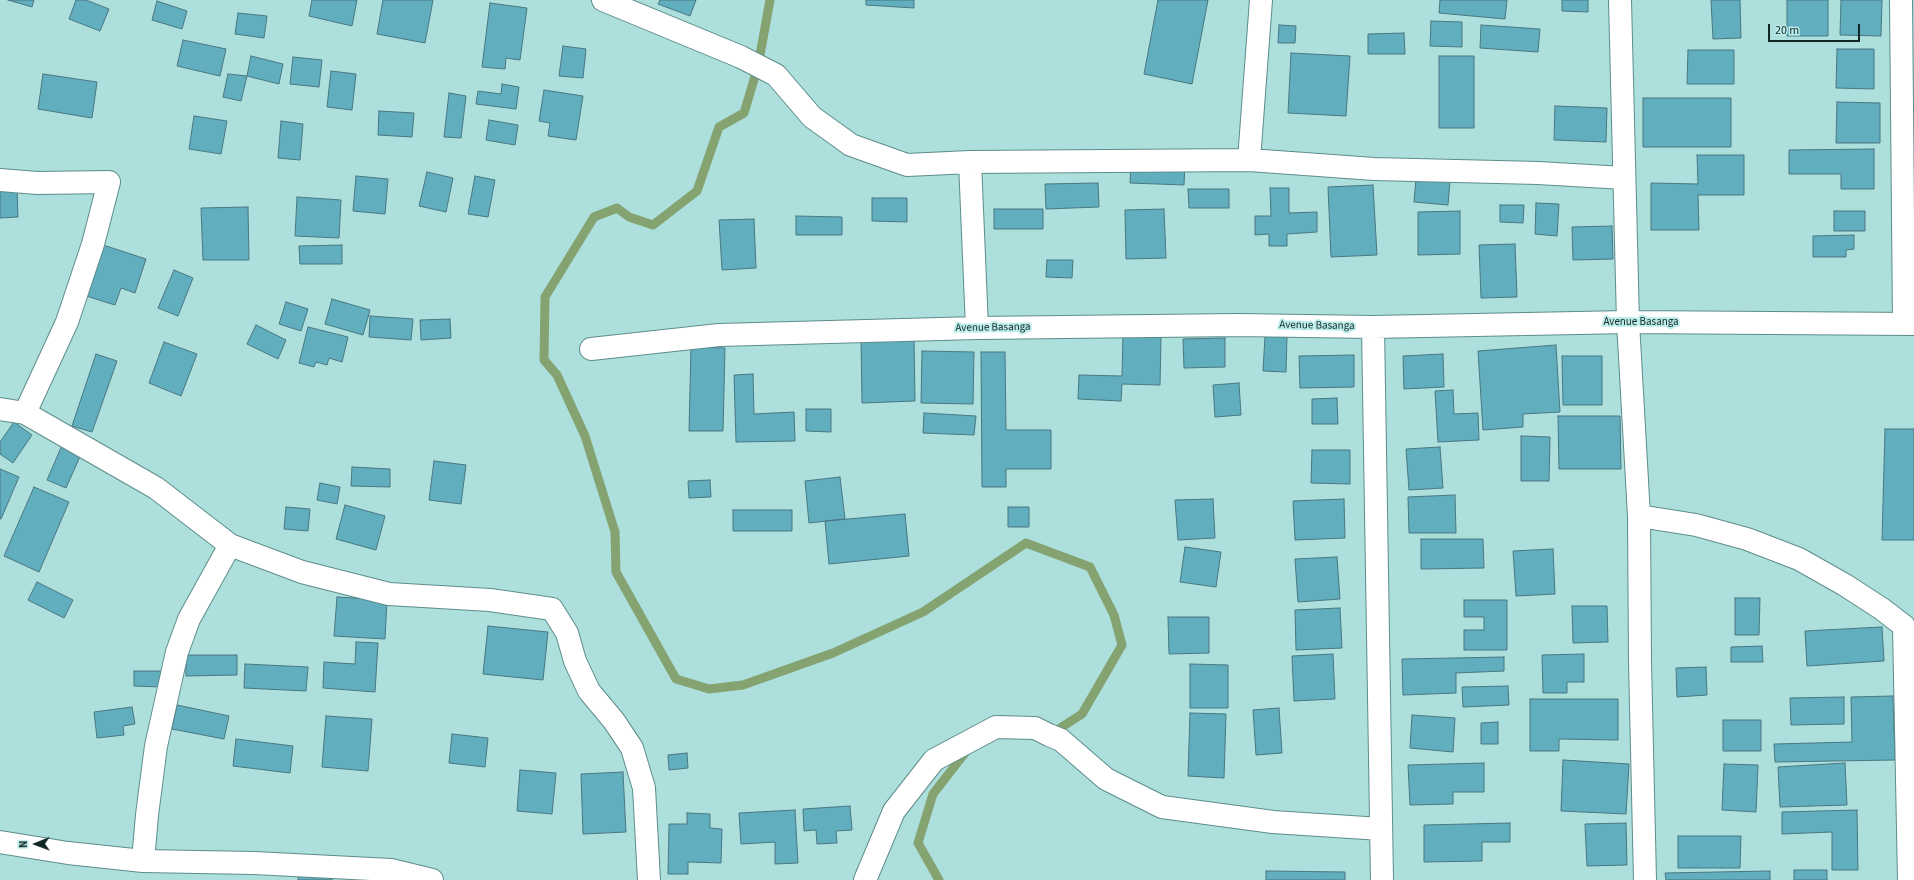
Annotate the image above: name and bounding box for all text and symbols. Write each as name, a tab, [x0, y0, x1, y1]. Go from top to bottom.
scale bar	[1770, 16, 1862, 42]
text: 20 m	[1775, 22, 1799, 39]
street label: Avenue Basanga	[1603, 316, 1679, 330]
street label: Avenue Basanga	[1279, 319, 1355, 333]
street label: Avenue Basanga	[955, 321, 1031, 335]
north arrow	[16, 824, 56, 864]
text: N	[16, 840, 31, 848]

